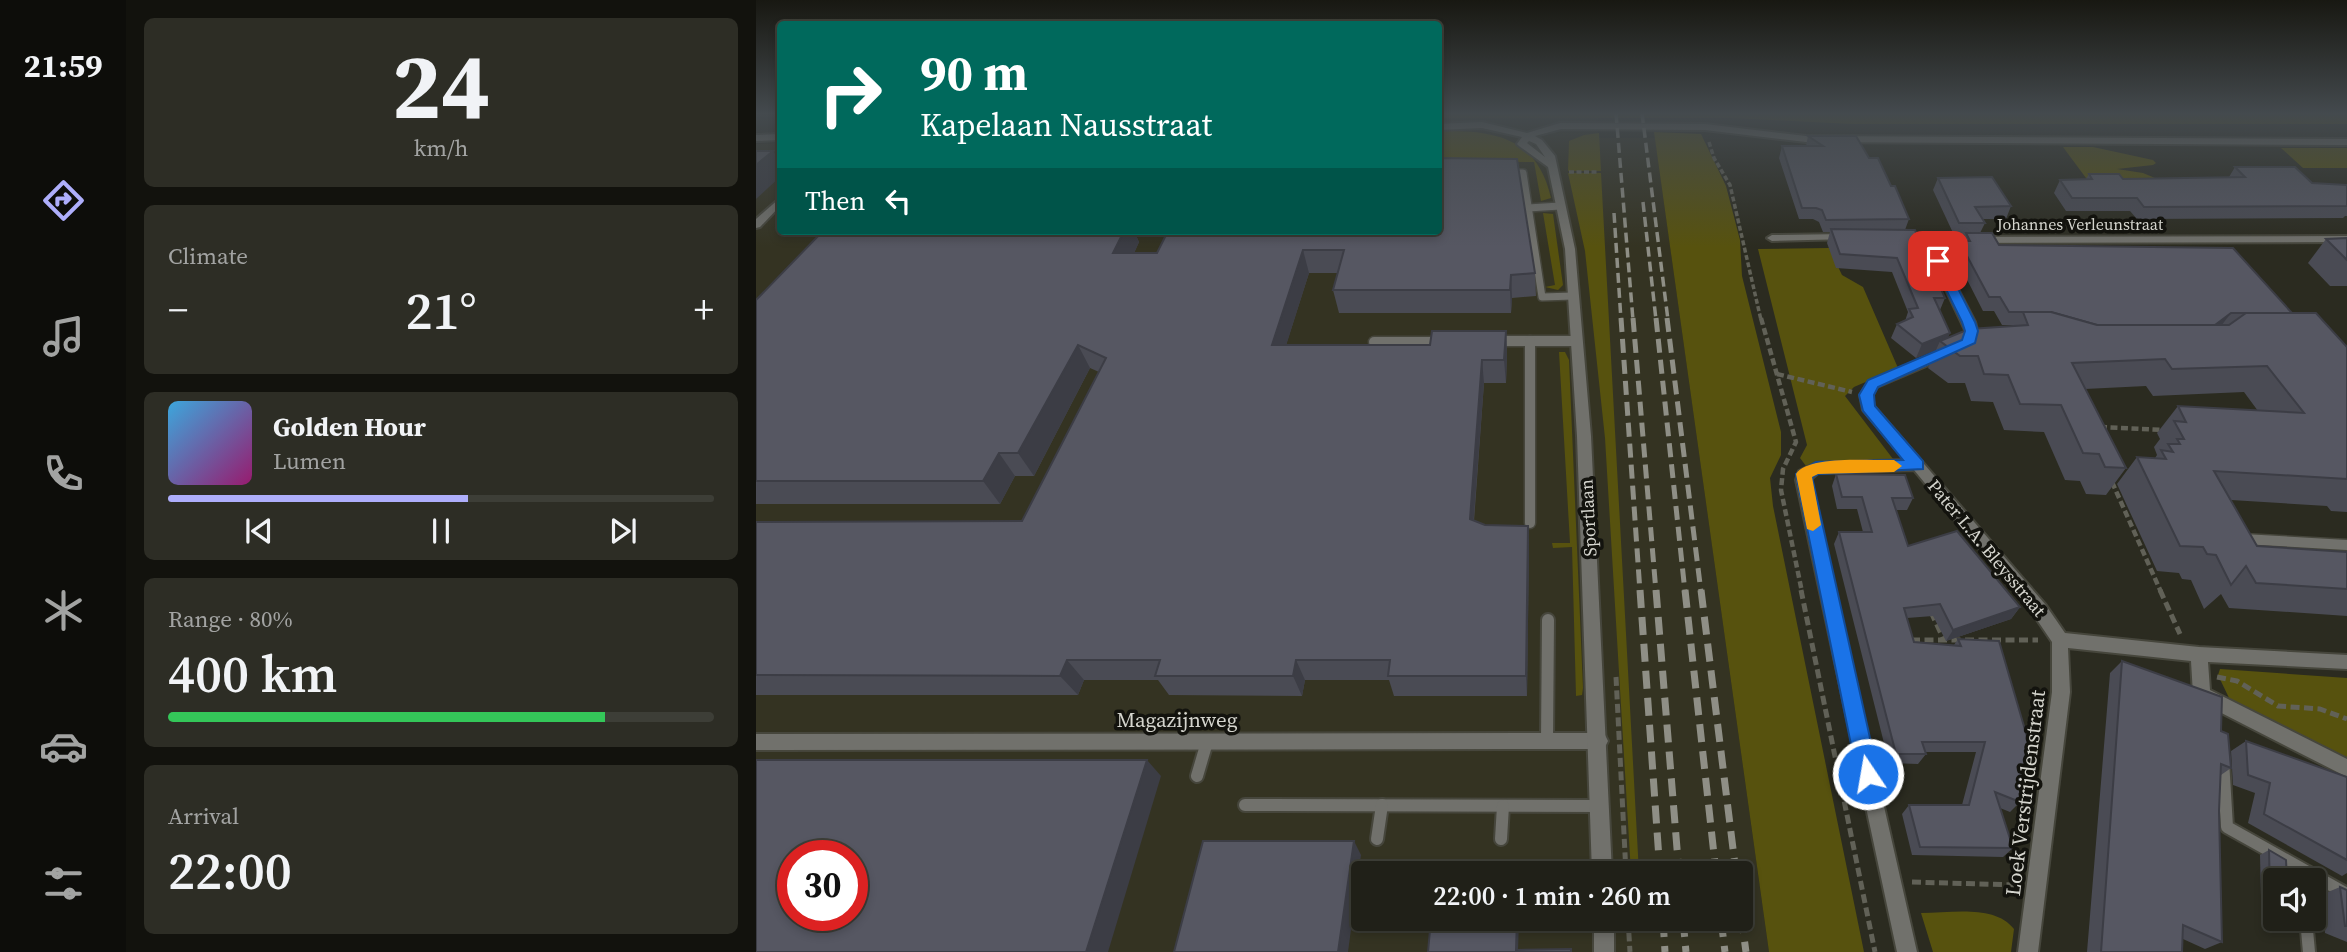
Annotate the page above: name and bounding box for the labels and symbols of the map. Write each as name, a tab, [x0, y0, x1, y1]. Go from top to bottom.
street label: Johannes Verleunstraat	[1996, 213, 2164, 235]
pin	[1908, 231, 1968, 291]
street label: Pater L.A. Bleysstraat	[1922, 474, 2052, 622]
street label: Sportlaan	[1573, 479, 1603, 557]
street label: Loek Verstrijdenstraat	[1998, 688, 2052, 898]
street label: Magazijnweg	[1116, 705, 1238, 734]
position arrow	[1831, 737, 1905, 811]
speed limit sign: 30	[777, 840, 868, 931]

